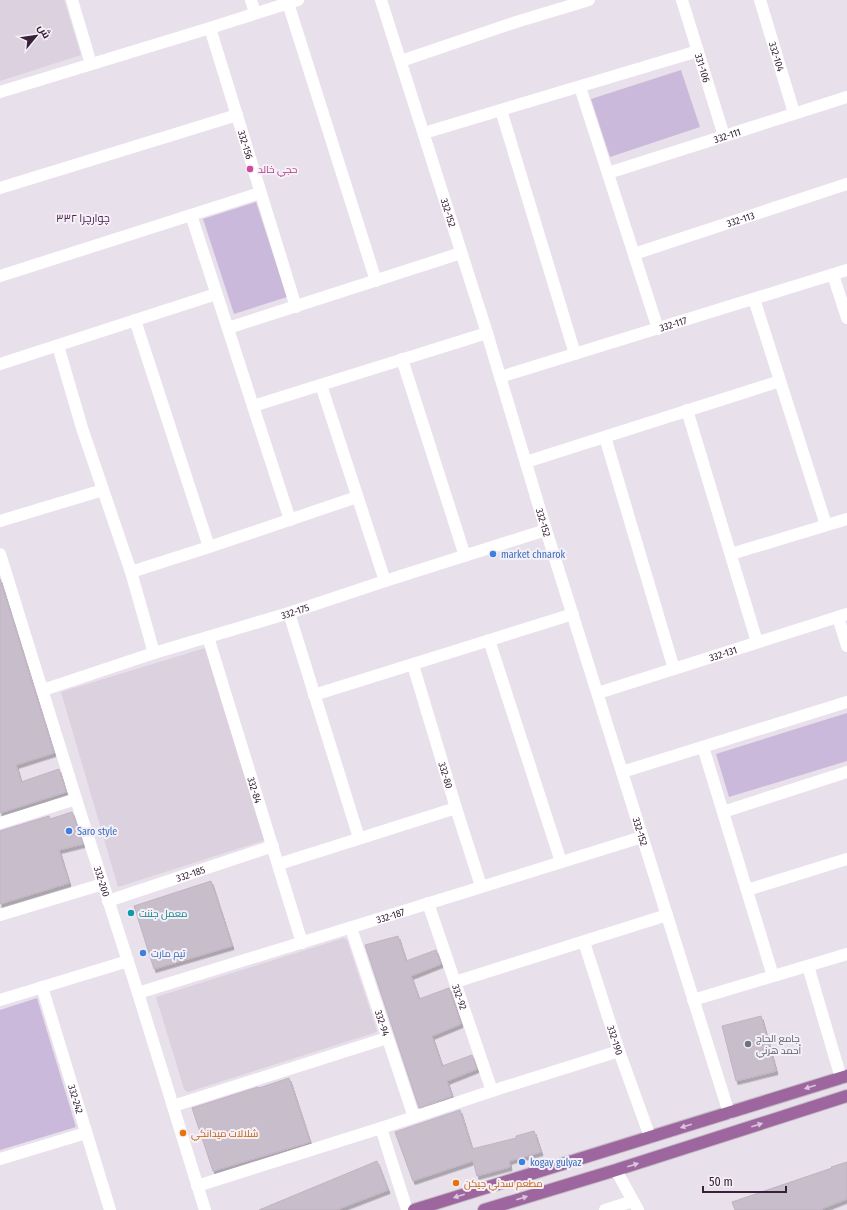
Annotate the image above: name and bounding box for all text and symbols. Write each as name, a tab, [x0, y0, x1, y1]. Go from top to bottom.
north arrow	[16, 16, 56, 56]
text: ش	[35, 22, 53, 41]
street label: 332-104	[766, 41, 786, 73]
street label: 331-106	[692, 52, 712, 84]
street label: 332-111	[712, 126, 742, 146]
street label: 332-156	[235, 129, 255, 161]
marker: حجي خالد	[245, 164, 255, 174]
place label: حجي خالد	[258, 164, 297, 177]
street label: 332-152	[438, 197, 458, 229]
street label: 332-113	[725, 210, 757, 230]
district label: چوارچرا ٣٣٢	[56, 212, 110, 225]
street label: 332-117	[658, 315, 688, 334]
street label: 332-152	[533, 507, 553, 539]
marker: market chnarok	[488, 549, 498, 559]
place label: market chnarok	[501, 549, 565, 561]
street label: 332-175	[280, 602, 311, 622]
street label: 332-131	[708, 644, 739, 664]
street label: 332-80	[435, 761, 455, 790]
street label: 332-84	[244, 776, 264, 805]
street label: 332-152	[630, 816, 650, 848]
marker: Saro style	[64, 826, 74, 836]
place label: Saro style	[77, 826, 117, 838]
street label: 332-185	[175, 864, 207, 885]
street label: 332-200	[91, 865, 112, 898]
street label: 332-187	[375, 906, 406, 926]
marker: معمل جننت	[126, 908, 136, 918]
place label: معمل جننت	[139, 908, 187, 920]
marker: تيم مارت	[138, 948, 148, 958]
place label: تيم مارت	[151, 948, 186, 961]
street label: 332-92	[449, 983, 469, 1012]
street label: 332-94	[372, 1009, 392, 1038]
street label: 332-190	[604, 1024, 625, 1057]
place label: جامع الحاج أحمد هرني	[756, 1033, 801, 1058]
marker: جامع الحاج أحمد هرني	[743, 1039, 753, 1049]
street label: 332-242	[65, 1083, 85, 1116]
one-way arrow	[804, 1085, 816, 1091]
one-way arrow	[751, 1122, 763, 1128]
one-way arrow	[679, 1123, 691, 1129]
marker: شلالات ميدانكي	[178, 1128, 188, 1138]
place label: شلالات ميدانكي	[191, 1128, 258, 1141]
marker: kogay gulyaz	[517, 1157, 527, 1167]
place label: kogay gulyaz	[530, 1157, 581, 1169]
one-way arrow	[628, 1162, 640, 1168]
scale bar	[703, 1168, 786, 1194]
text: 50 m	[709, 1175, 733, 1189]
marker: مطعم سدني جيكن	[451, 1178, 461, 1188]
place label: مطعم سدني جيكن	[464, 1178, 543, 1191]
one-way arrow	[453, 1193, 465, 1199]
one-way arrow	[516, 1195, 528, 1201]

